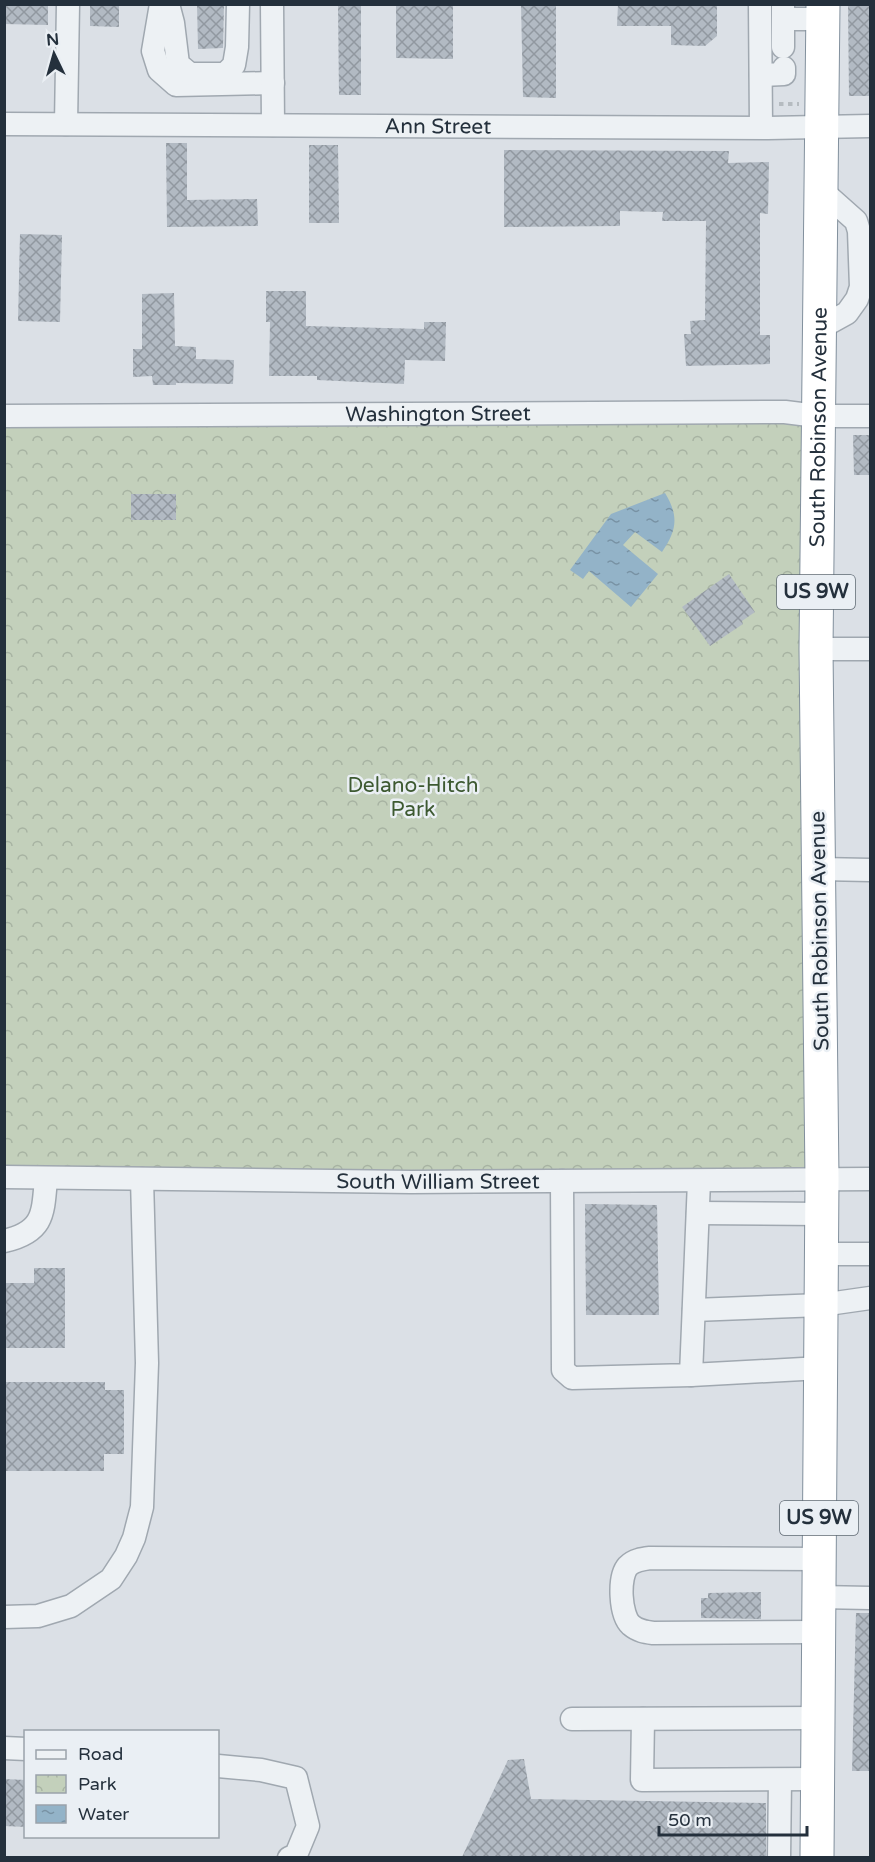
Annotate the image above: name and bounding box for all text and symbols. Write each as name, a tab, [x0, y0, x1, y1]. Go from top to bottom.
north arrow	[24, 24, 84, 84]
text: N	[46, 30, 60, 51]
street label: Ann Street	[385, 113, 491, 139]
street label: South Robinson Avenue	[805, 307, 832, 547]
street label: Washington Street	[345, 401, 531, 427]
road number: US 9W	[777, 575, 855, 609]
park label: Delano-Hitch Park	[347, 773, 479, 822]
street label: South Robinson Avenue	[805, 811, 835, 1051]
street label: South William Street	[336, 1169, 540, 1195]
road number: US 9W	[780, 1501, 858, 1535]
legend	[24, 1730, 219, 1838]
text: Road	[78, 1743, 123, 1765]
text: Park	[78, 1773, 117, 1795]
scale bar	[659, 1799, 808, 1837]
text: Water	[78, 1803, 129, 1825]
text: 50 m	[668, 1809, 712, 1831]

